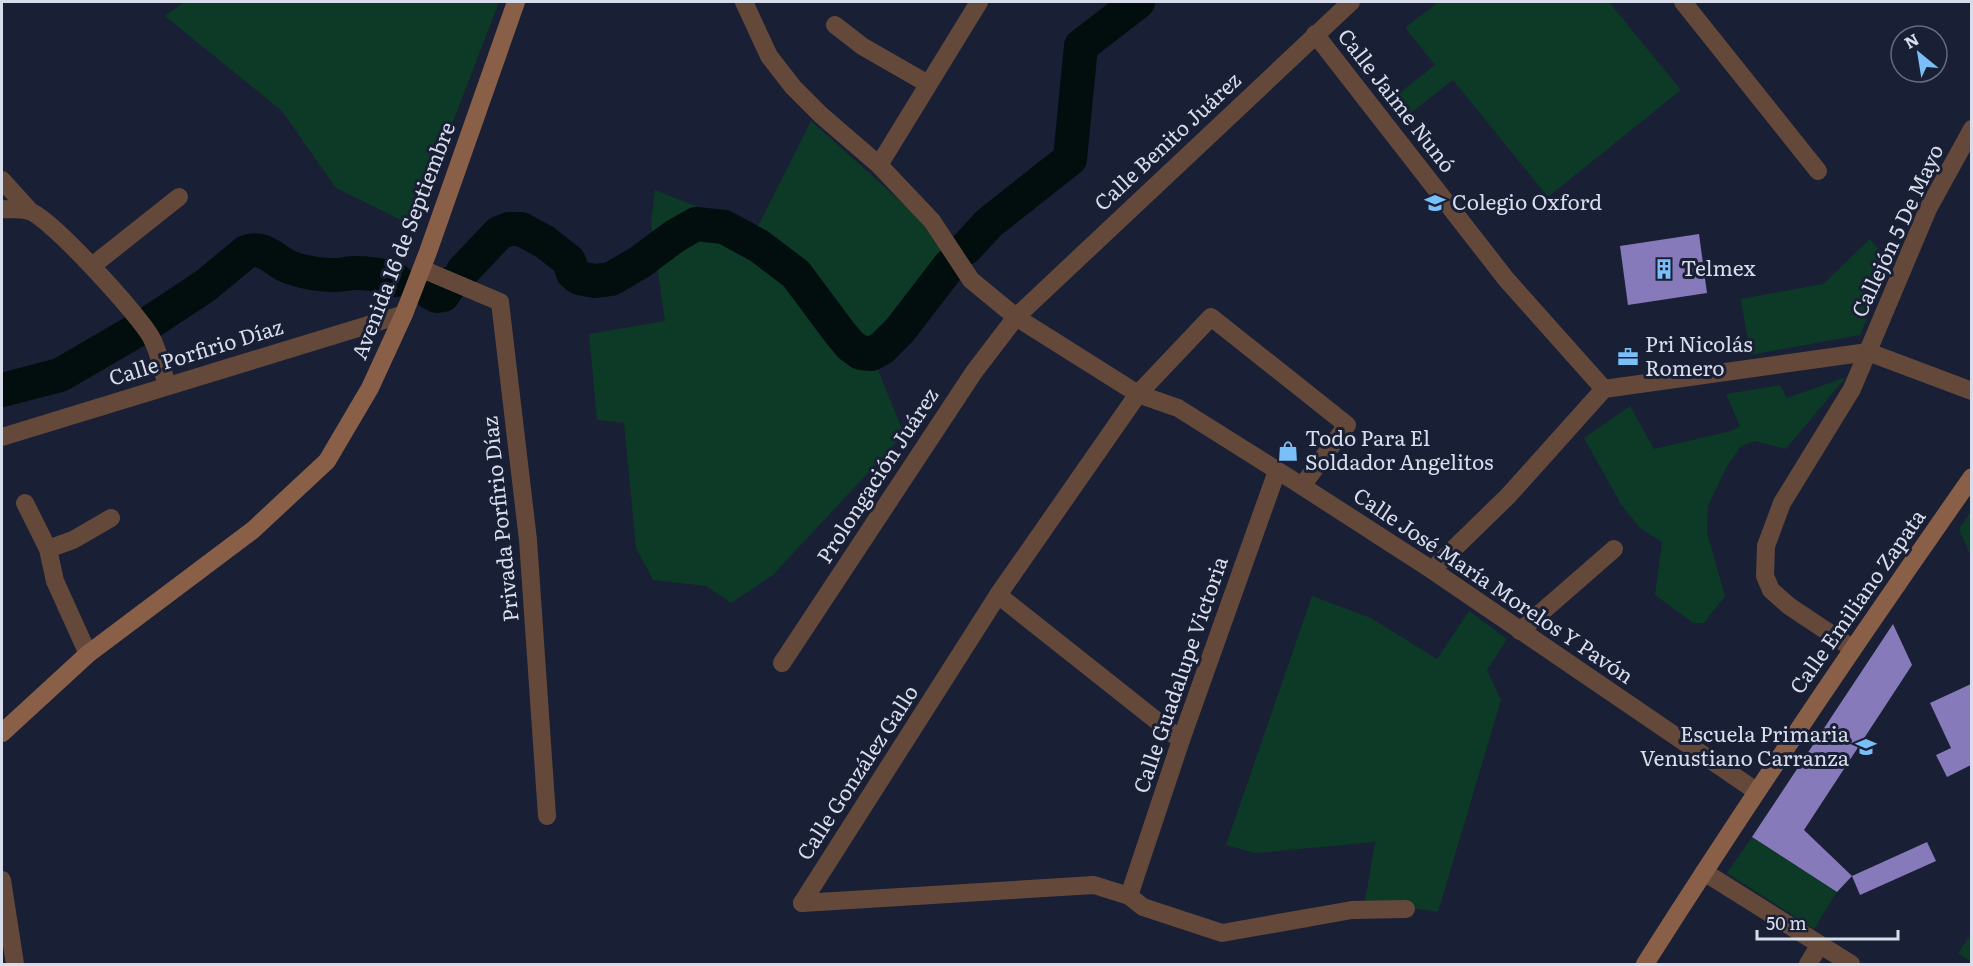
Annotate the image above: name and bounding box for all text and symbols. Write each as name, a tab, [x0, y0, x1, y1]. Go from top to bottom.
street label: Calle Jaime Nunó	[1332, 21, 1464, 178]
north arrow	[1889, 24, 1949, 84]
text: N	[1899, 26, 1923, 54]
street label: Calle Benito Juárez	[1086, 64, 1247, 217]
street label: Avenida 16 de Septiembre	[342, 117, 461, 363]
street label: Callejón 5 De Mayo	[1842, 138, 1949, 322]
place label: Colegio Oxford	[1452, 185, 1602, 216]
school or university icon: Colegio Oxford	[1423, 191, 1447, 215]
place label: Telmex	[1681, 251, 1756, 282]
building icon: Telmex	[1652, 257, 1676, 281]
street label: Calle Porfirio Díaz	[104, 309, 286, 392]
place label: Pri Nicolás Romero	[1645, 327, 1753, 382]
office icon: Pri Nicolás Romero	[1616, 345, 1640, 369]
street label: Prolongación Juárez	[807, 381, 944, 569]
street label: Privada Porfirio Díaz	[472, 415, 525, 624]
place label: Todo Para El Soldador Angelitos	[1305, 421, 1493, 476]
shop icon: Todo Para El Soldador Angelitos	[1276, 439, 1300, 463]
street label: Calle José María Morelos Y Pavón	[1348, 478, 1641, 690]
street label: Calle Emiliano Zapata	[1780, 501, 1932, 699]
street label: Calle Guadalupe Victoria	[1123, 551, 1234, 797]
street label: Calle González Gallo	[788, 678, 924, 865]
place label: Escuela Primaria Venustiano Carranza	[1640, 717, 1850, 772]
school or university icon: Escuela Primaria Venustiano Carranza	[1854, 735, 1878, 759]
scale bar	[1757, 903, 1898, 941]
text: 50 m	[1766, 909, 1807, 936]

